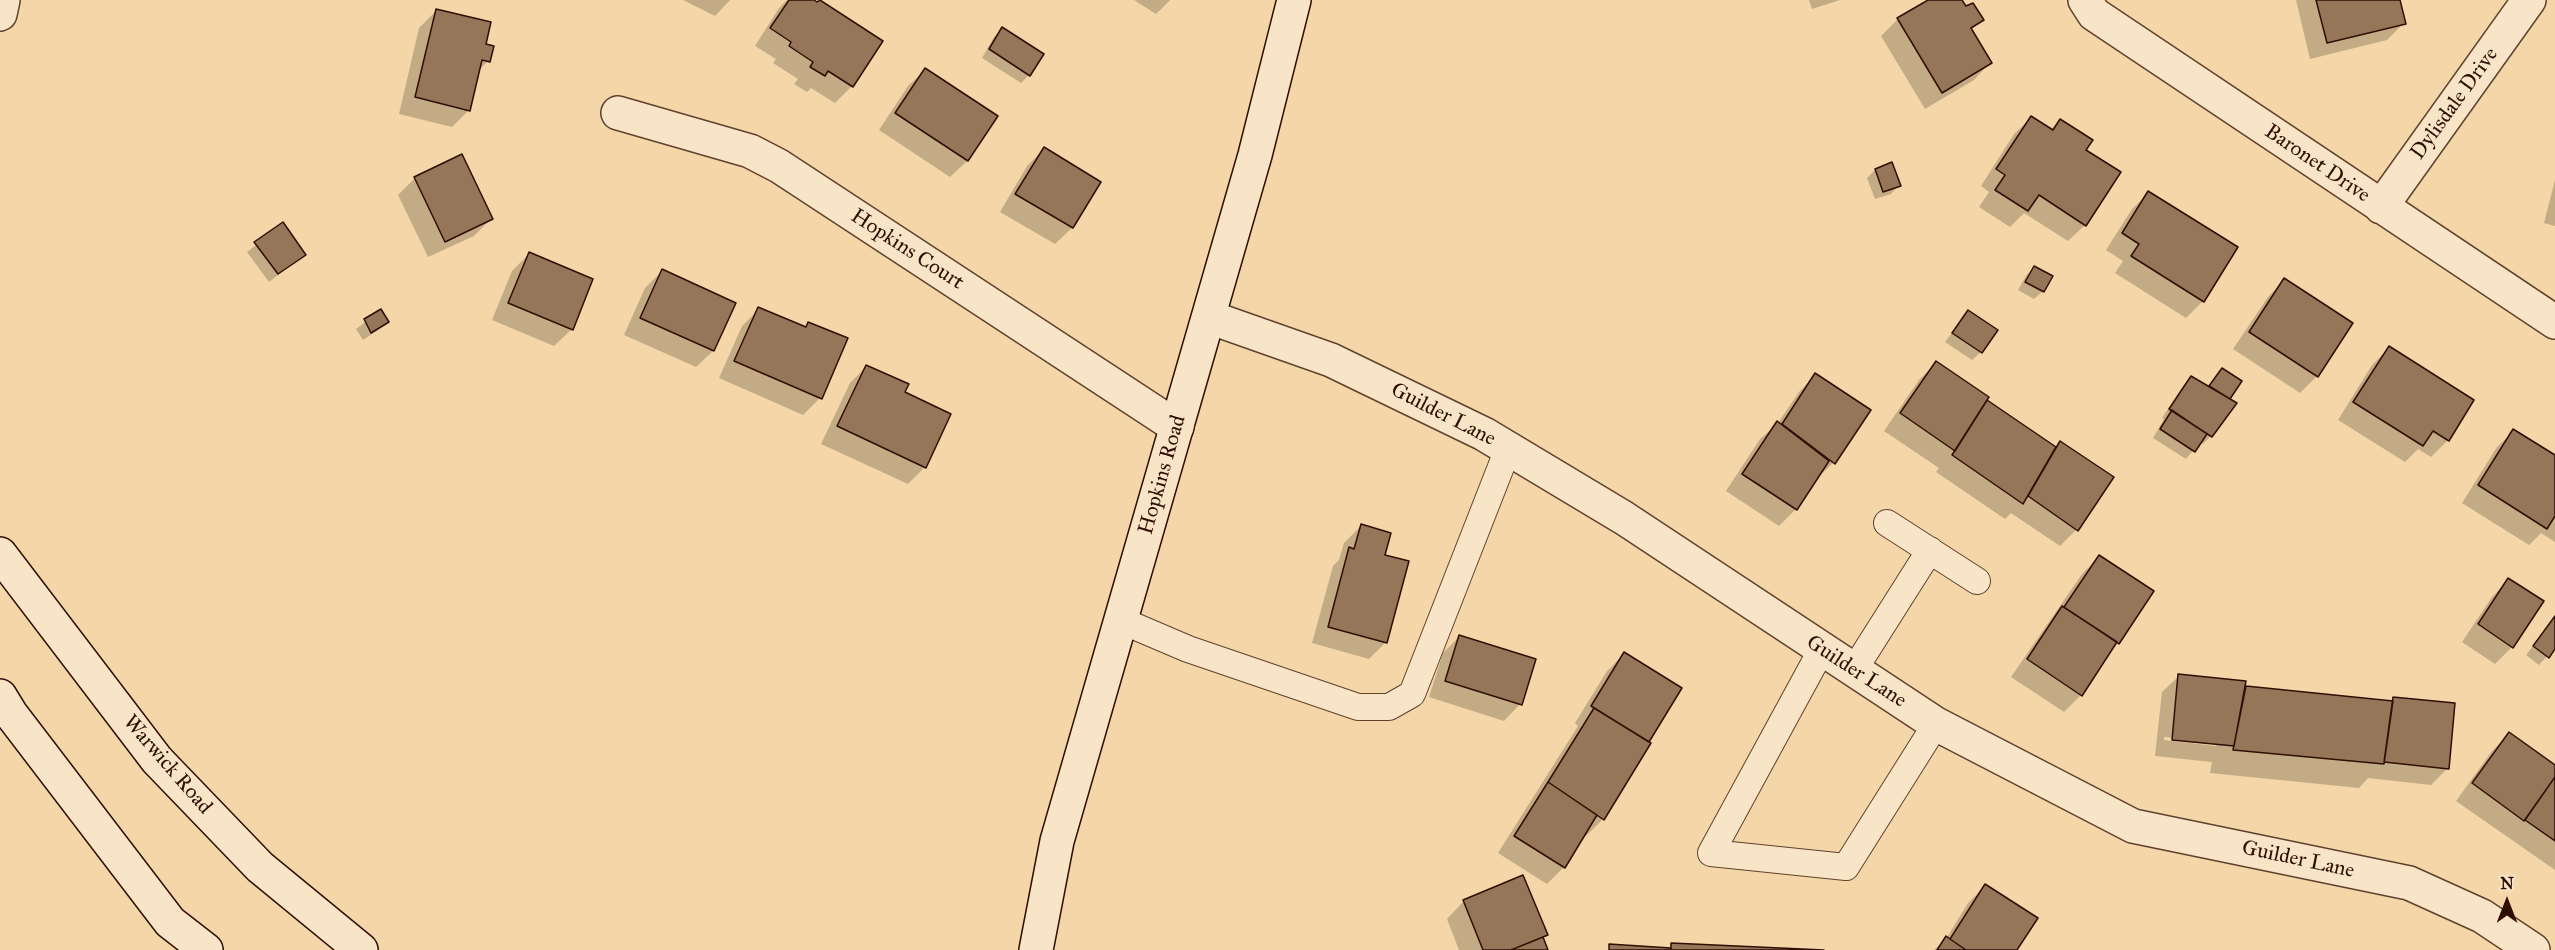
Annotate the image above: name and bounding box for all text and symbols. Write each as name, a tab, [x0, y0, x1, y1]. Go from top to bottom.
street label: Dylisdale Drive	[2406, 43, 2504, 165]
street label: Baronet Drive	[2259, 119, 2375, 209]
street label: Hopkins Court	[846, 204, 968, 296]
street label: Guilder Lane	[1386, 378, 1500, 452]
street label: Hopkins Road	[1134, 412, 1192, 538]
street label: Guilder Lane	[1801, 630, 1911, 714]
street label: Warwick Road	[117, 710, 217, 820]
street label: Guilder Lane	[2240, 836, 2356, 884]
north arrow	[2477, 872, 2537, 932]
text: N	[2500, 874, 2514, 893]

